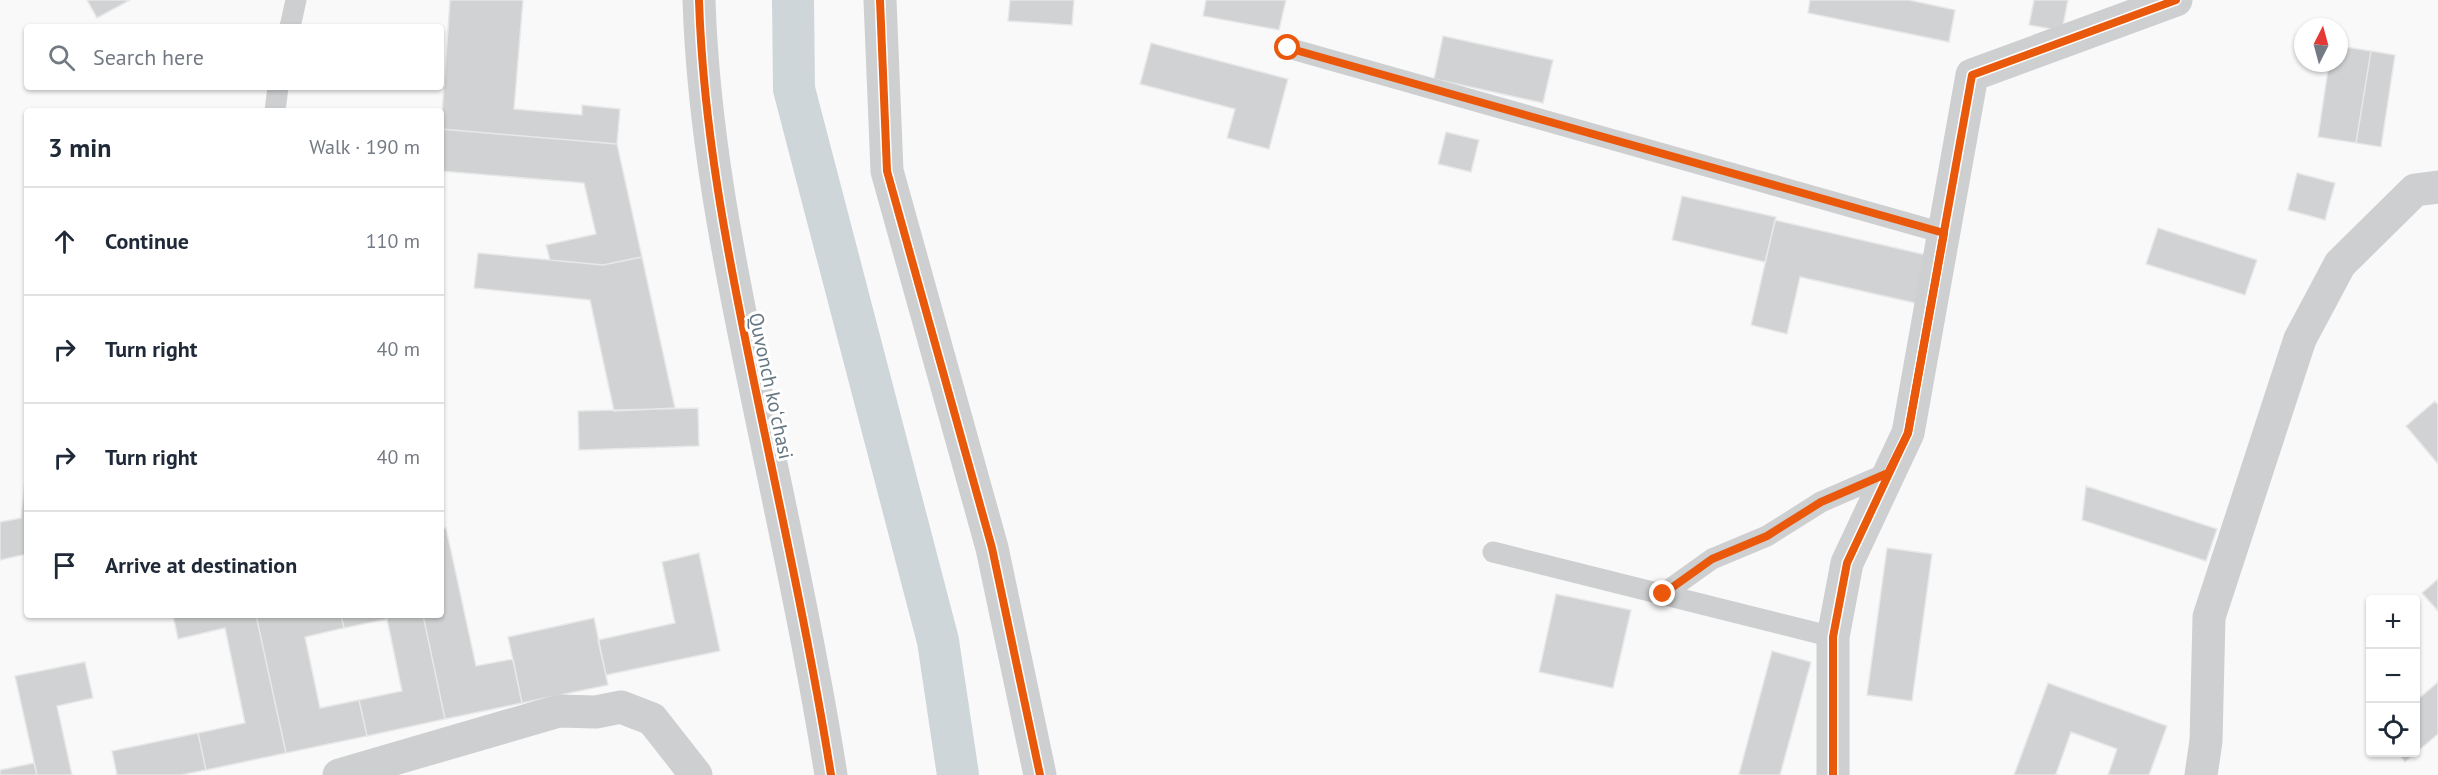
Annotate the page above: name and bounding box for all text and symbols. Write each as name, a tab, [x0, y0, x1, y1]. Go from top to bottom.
north arrow	[2294, 18, 2348, 72]
search box	[24, 24, 444, 90]
route start	[1274, 34, 1300, 60]
icon: search	[45, 41, 78, 74]
text: Search here	[93, 43, 204, 71]
text: 3 min	[48, 131, 111, 164]
text: Walk · 190 m	[309, 134, 420, 160]
icon: ahead	[48, 225, 81, 258]
text: Continue	[105, 227, 189, 255]
text: 110 m	[366, 228, 420, 254]
street label: Quvonch koʻchasi	[743, 310, 799, 462]
icon: right	[48, 333, 81, 366]
text: Turn right	[105, 335, 197, 363]
text: 40 m	[377, 336, 420, 362]
icon: right	[48, 441, 81, 474]
text: Turn right	[105, 443, 197, 471]
text: 40 m	[377, 444, 420, 470]
icon: arrive	[48, 549, 81, 582]
text: Arrive at destination	[105, 551, 297, 579]
route end	[1649, 580, 1675, 606]
map controls	[2366, 595, 2420, 757]
button: +	[2366, 595, 2420, 649]
button: −	[2366, 649, 2420, 703]
button: locate	[2366, 703, 2420, 757]

